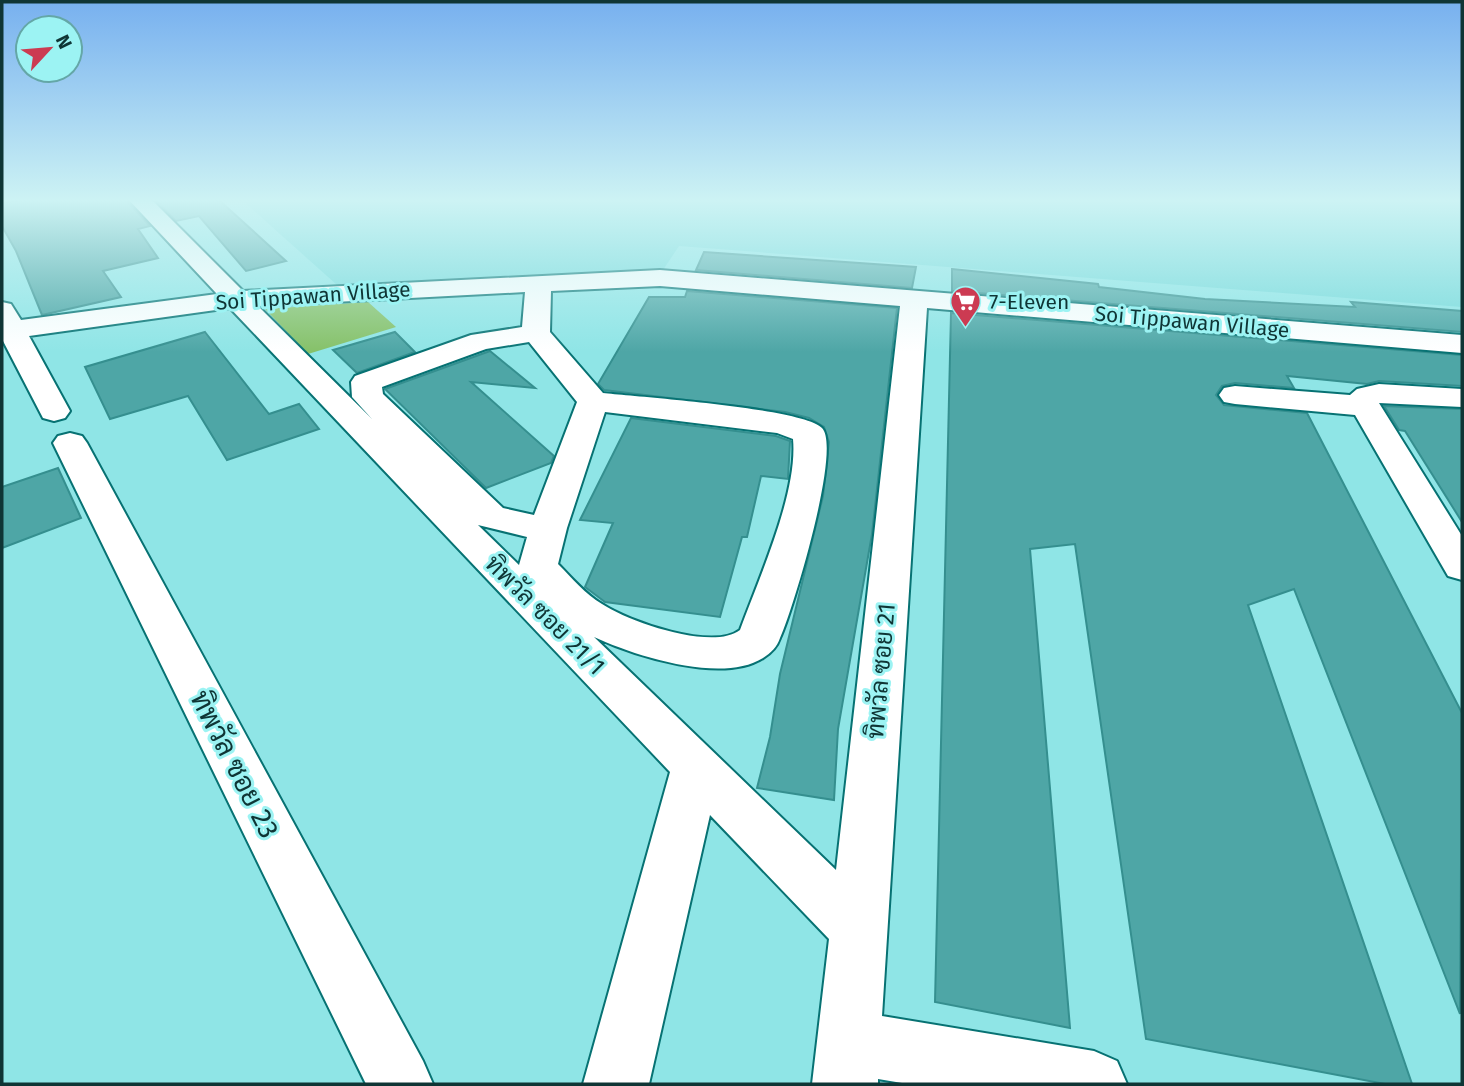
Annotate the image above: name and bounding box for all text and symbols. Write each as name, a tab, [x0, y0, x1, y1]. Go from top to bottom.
north arrow	[14, 14, 84, 84]
text: N	[51, 31, 77, 52]
street label: Soi Tippawan Village	[215, 276, 411, 316]
supermarket icon: 7-Eleven	[949, 285, 983, 329]
place label: 7-Eleven	[989, 289, 1069, 315]
street label: Soi Tippawan Village	[1094, 301, 1290, 343]
street label: ทิพวัล ซอย 21/1	[479, 549, 611, 681]
street label: ทิพวัล ซอย 21	[861, 602, 901, 740]
street label: ทิพวัล ซอย 23	[183, 684, 288, 844]

